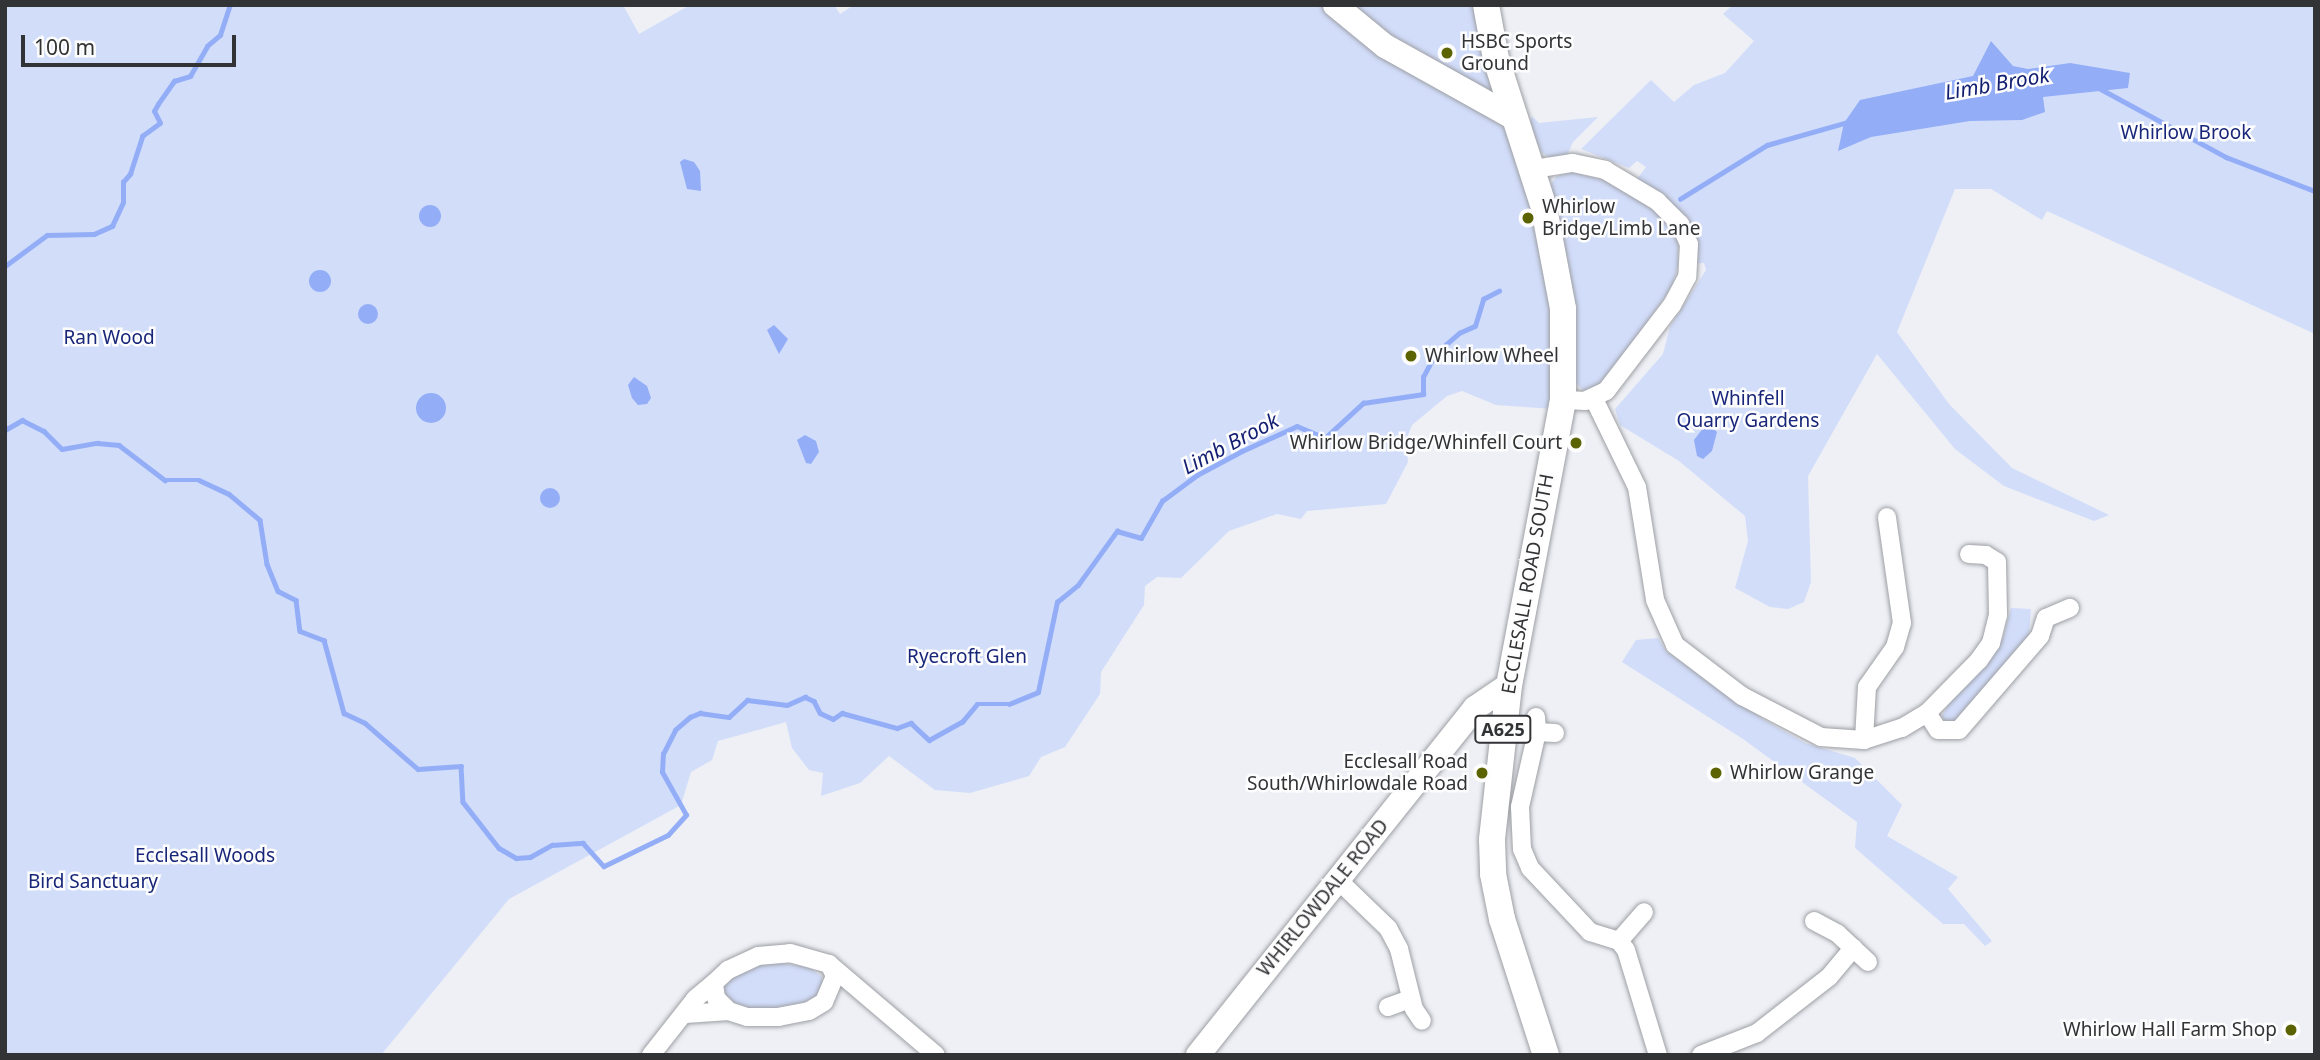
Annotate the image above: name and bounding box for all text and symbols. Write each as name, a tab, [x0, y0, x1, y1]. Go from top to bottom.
scale bar	[24, 21, 240, 65]
place label: HSBC Sports Ground	[1461, 31, 1572, 75]
text: 100 m	[34, 33, 95, 61]
marker: HSBC Sports Ground	[1439, 45, 1455, 61]
water label: Limb Brook	[1943, 61, 2051, 105]
park label: Whirlow Brook	[2120, 122, 2252, 144]
place label: Whirlow Bridge/Limb Lane	[1542, 196, 1701, 240]
marker: Whirlow Bridge/Limb Lane	[1520, 210, 1536, 226]
park label: Ran Wood	[63, 327, 155, 349]
place label: Whirlow Wheel	[1425, 345, 1559, 367]
marker: Whirlow Wheel	[1403, 348, 1419, 364]
park label: Whinfell Quarry Gardens	[1677, 388, 1819, 432]
water label: Limb Brook	[1177, 407, 1283, 479]
place label: Whirlow Bridge/Whinfell Court	[1290, 432, 1562, 454]
marker: Whirlow Bridge/Whinfell Court	[1568, 435, 1584, 451]
street label: ECCLESALL ROAD SOUTH	[1497, 472, 1559, 696]
park label: Ryecroft Glen	[907, 646, 1027, 668]
road number: A625	[1473, 714, 1533, 744]
place label: Ecclesall Road South/Whirlowdale Road	[1247, 751, 1468, 795]
place label: Whirlow Grange	[1730, 762, 1874, 784]
marker: Ecclesall Road South/Whirlowdale Road	[1474, 765, 1490, 781]
marker: Whirlow Grange	[1708, 765, 1724, 781]
street label: WHIRLOWDALE ROAD	[1253, 815, 1393, 981]
park label: Ecclesall Woods	[135, 845, 275, 867]
park label: Bird Sanctuary	[28, 871, 158, 893]
place label: Whirlow Hall Farm Shop	[2063, 1019, 2277, 1041]
marker: Whirlow Hall Farm Shop	[2283, 1022, 2299, 1038]

